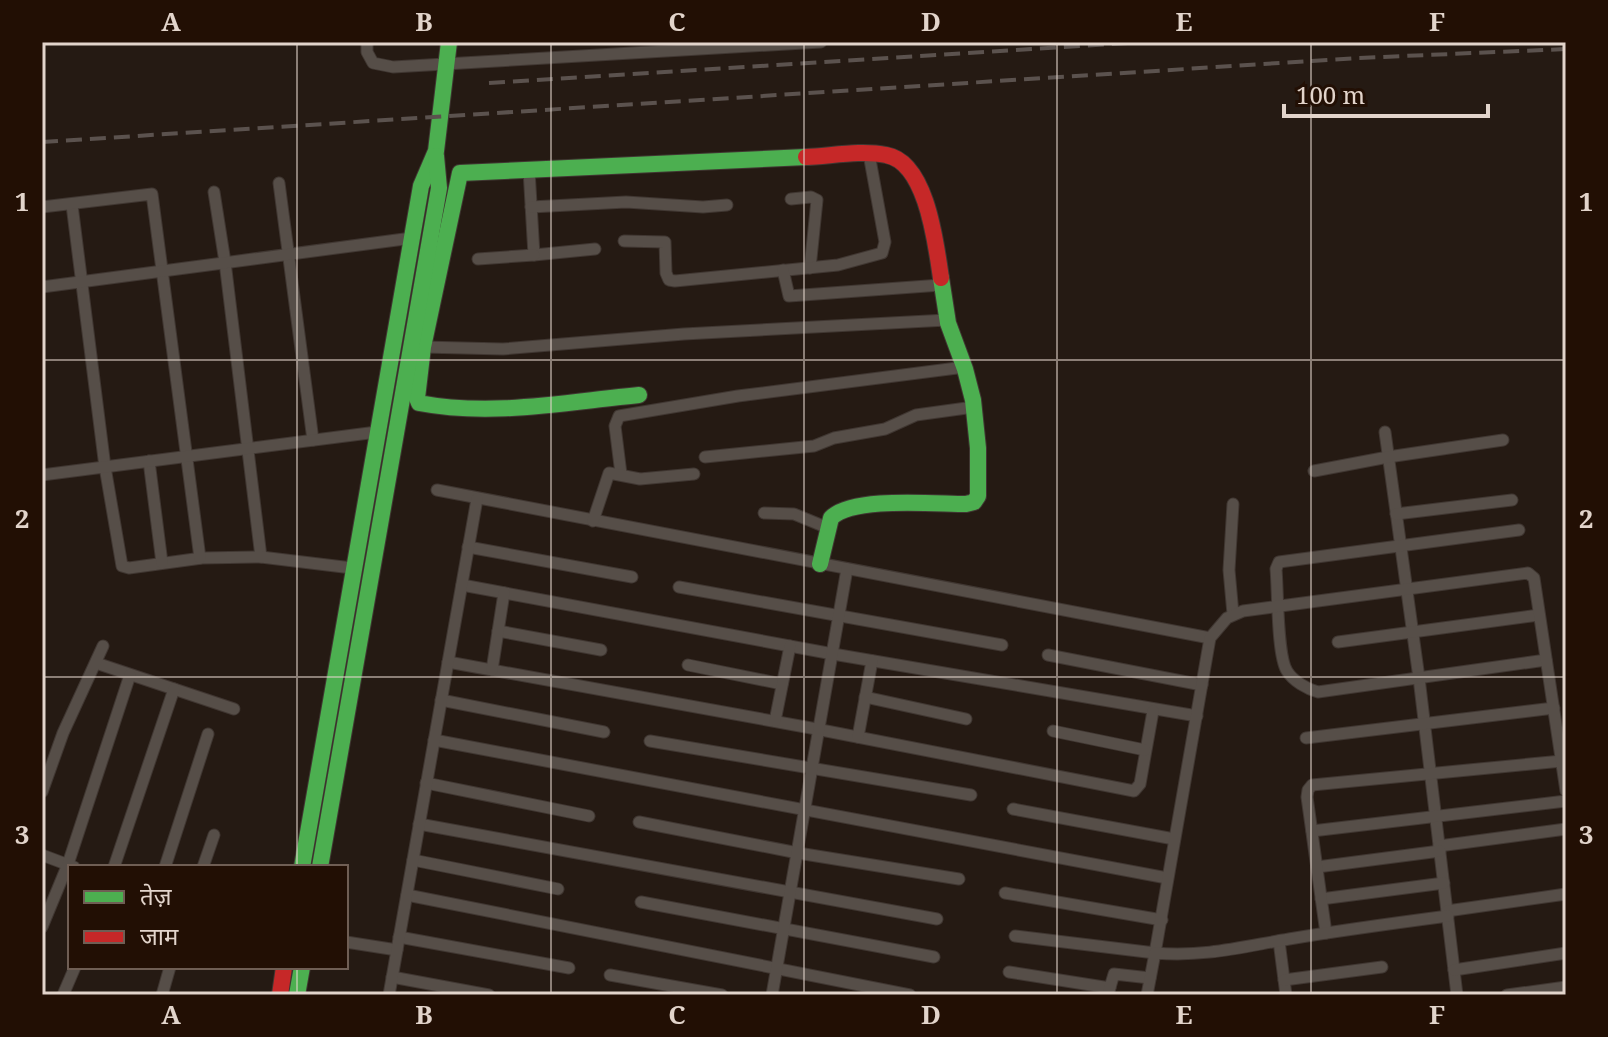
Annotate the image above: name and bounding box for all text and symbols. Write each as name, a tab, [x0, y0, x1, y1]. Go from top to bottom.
text: A	[161, 3, 181, 39]
text: B	[415, 3, 433, 39]
text: C	[668, 3, 686, 39]
text: D	[921, 3, 941, 39]
text: E	[1176, 3, 1193, 39]
text: F	[1429, 3, 1445, 39]
scale bar	[1284, 68, 1488, 118]
text: 100 m	[1296, 78, 1365, 111]
text: 1	[15, 183, 29, 219]
text: 1	[1579, 183, 1593, 219]
text: 2	[15, 500, 29, 536]
text: 2	[1579, 500, 1593, 536]
text: 3	[15, 816, 29, 852]
text: 3	[1579, 816, 1593, 852]
legend	[68, 865, 348, 969]
text: तेज़	[140, 879, 173, 912]
text: जाम	[140, 919, 179, 952]
text: A	[161, 996, 181, 1032]
text: B	[415, 996, 433, 1032]
text: C	[668, 996, 686, 1032]
text: D	[921, 996, 941, 1032]
text: E	[1176, 996, 1193, 1032]
text: F	[1429, 996, 1445, 1032]

